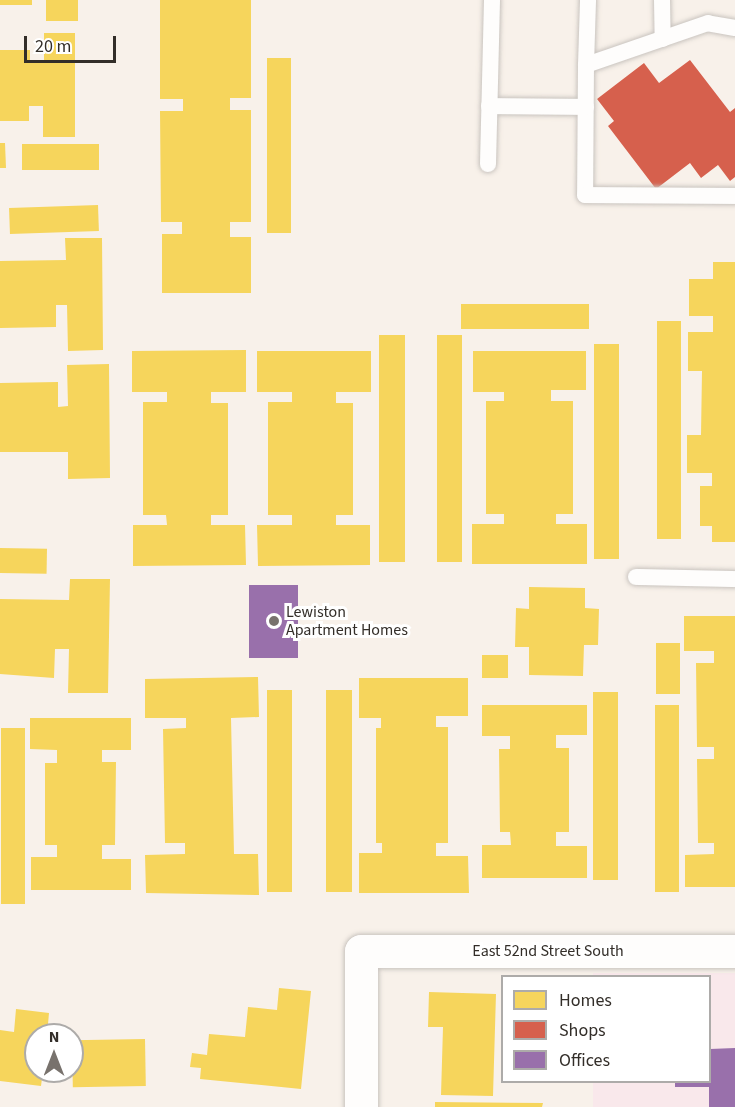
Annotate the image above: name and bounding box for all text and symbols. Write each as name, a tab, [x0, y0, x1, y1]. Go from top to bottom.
scale bar	[27, 24, 118, 62]
text: 20 m	[35, 34, 71, 59]
place label: Lewiston Apartment Homes	[286, 602, 408, 640]
marker: Lewiston Apartment Homes	[267, 614, 281, 628]
street label: East 52nd Street South	[472, 941, 624, 961]
legend	[501, 975, 711, 1083]
text: Homes	[559, 988, 612, 1013]
text: Shops	[559, 1018, 606, 1043]
north arrow	[24, 1023, 84, 1083]
text: N	[49, 1026, 59, 1048]
text: Offices	[559, 1048, 610, 1073]

